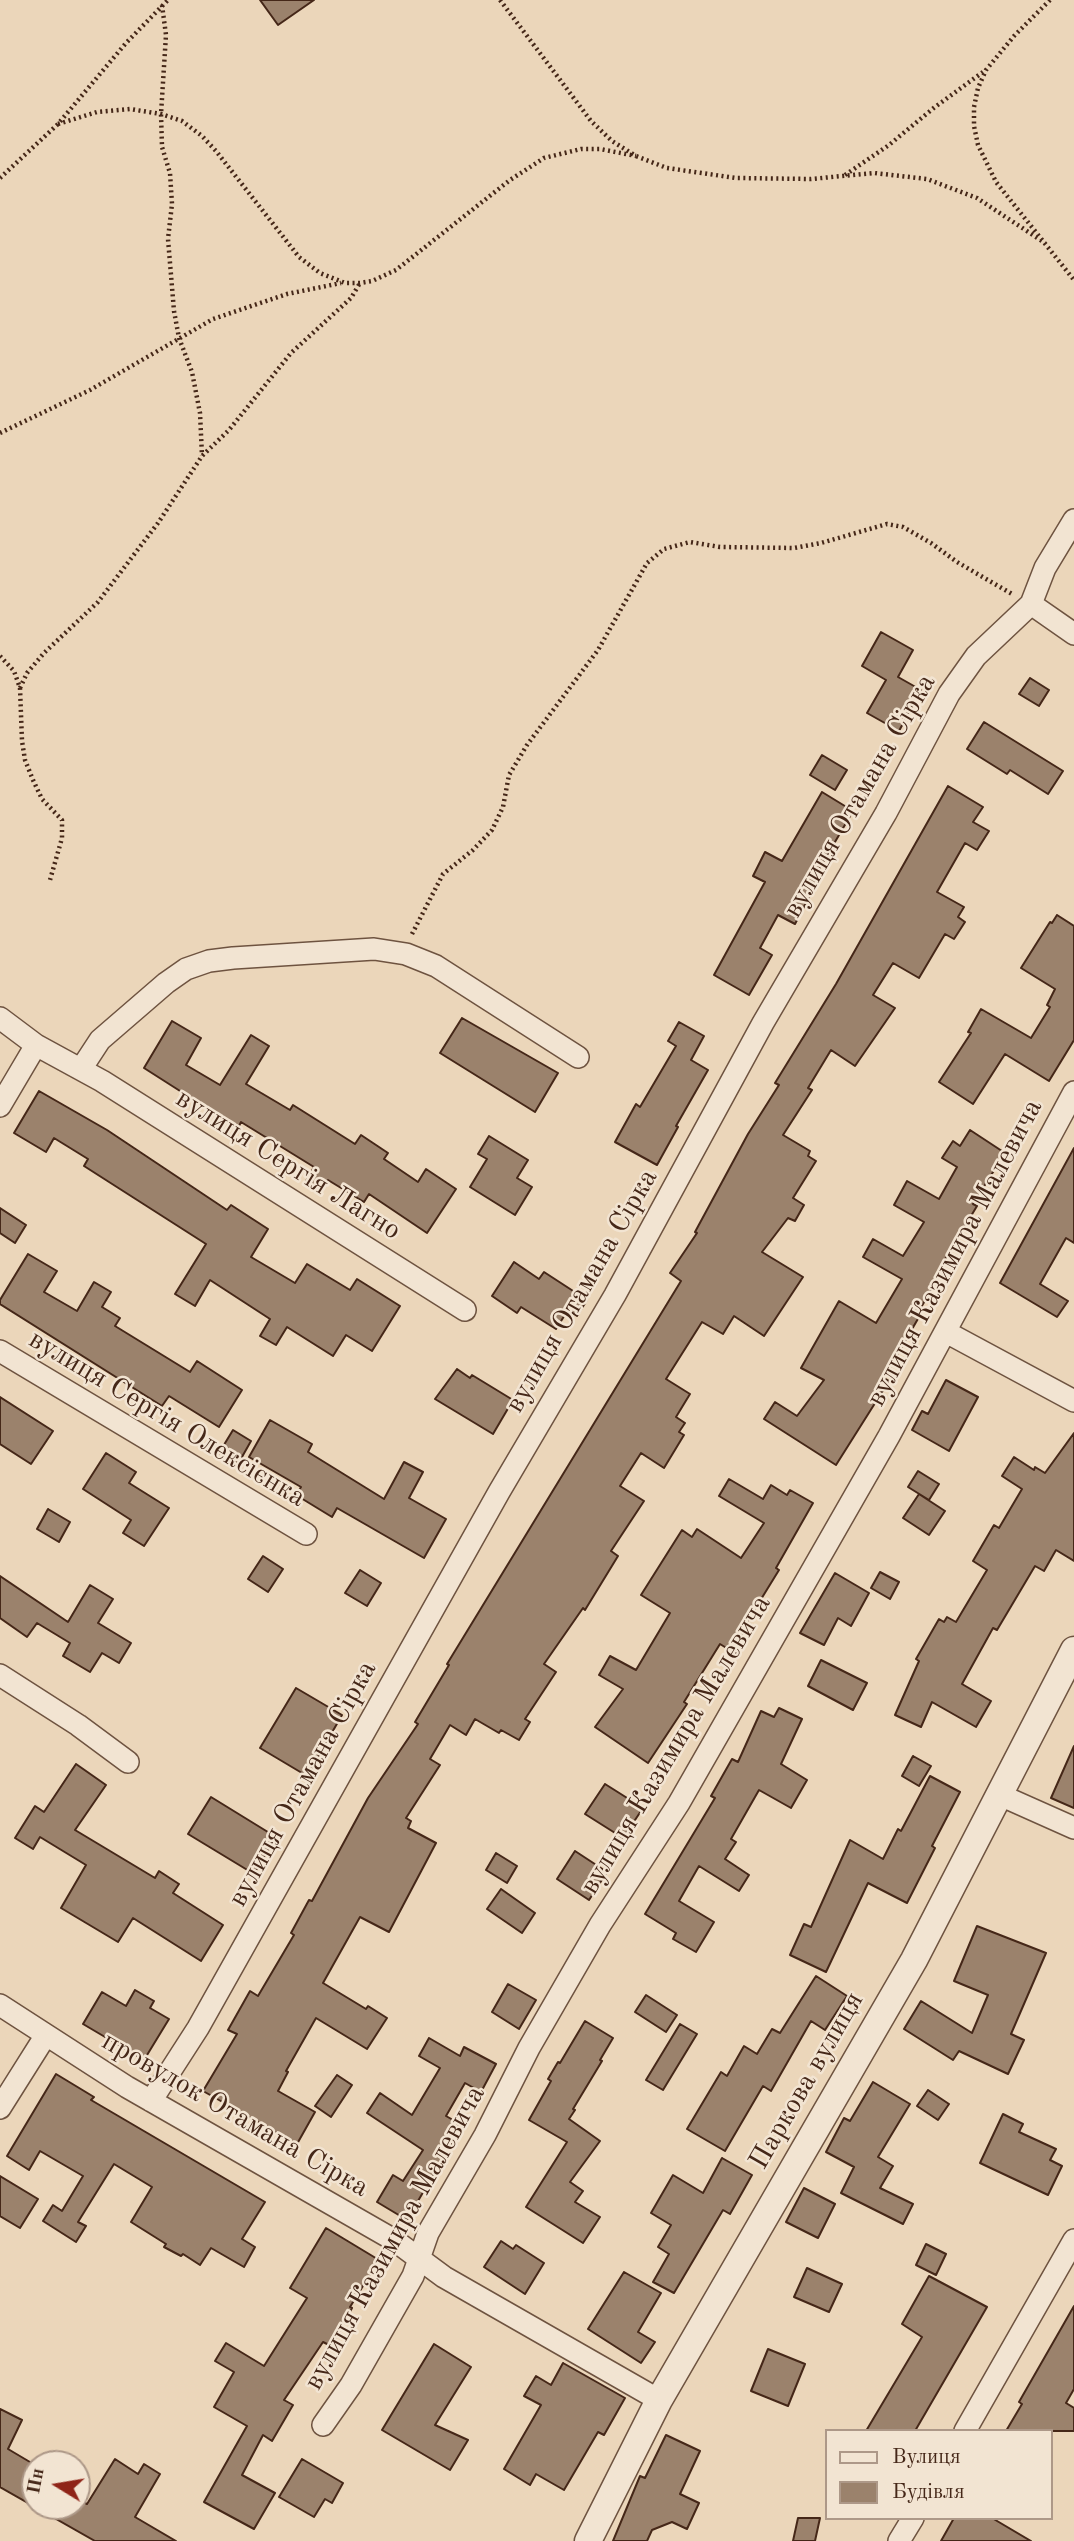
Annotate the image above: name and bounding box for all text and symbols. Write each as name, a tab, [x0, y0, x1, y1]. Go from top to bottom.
street label: вулиця Отамана Сірка	[776, 668, 944, 924]
street label: вулиця Сергія Лагно	[169, 1082, 407, 1248]
street label: вулиця Казимира Малевича	[860, 1094, 1050, 1412]
street label: вулиця Отамана Сірка	[498, 1163, 666, 1419]
street label: вулиця Сергія Олексієнка	[22, 1323, 312, 1515]
street label: вулиця Казимира Малевича	[573, 1589, 779, 1901]
street label: вулиця Отамана Сірка	[221, 1655, 385, 1913]
street label: Паркова вулиця	[743, 1986, 871, 2176]
street label: провулок Отамана Сірка	[96, 2025, 374, 2205]
street label: вулиця Казимира Малевича	[297, 2080, 493, 2396]
legend	[825, 2429, 1053, 2520]
text: Вулиця	[892, 2447, 961, 2468]
north arrow	[21, 2450, 91, 2520]
text: Пн	[25, 2467, 49, 2496]
text: Будівля	[892, 2482, 965, 2503]

